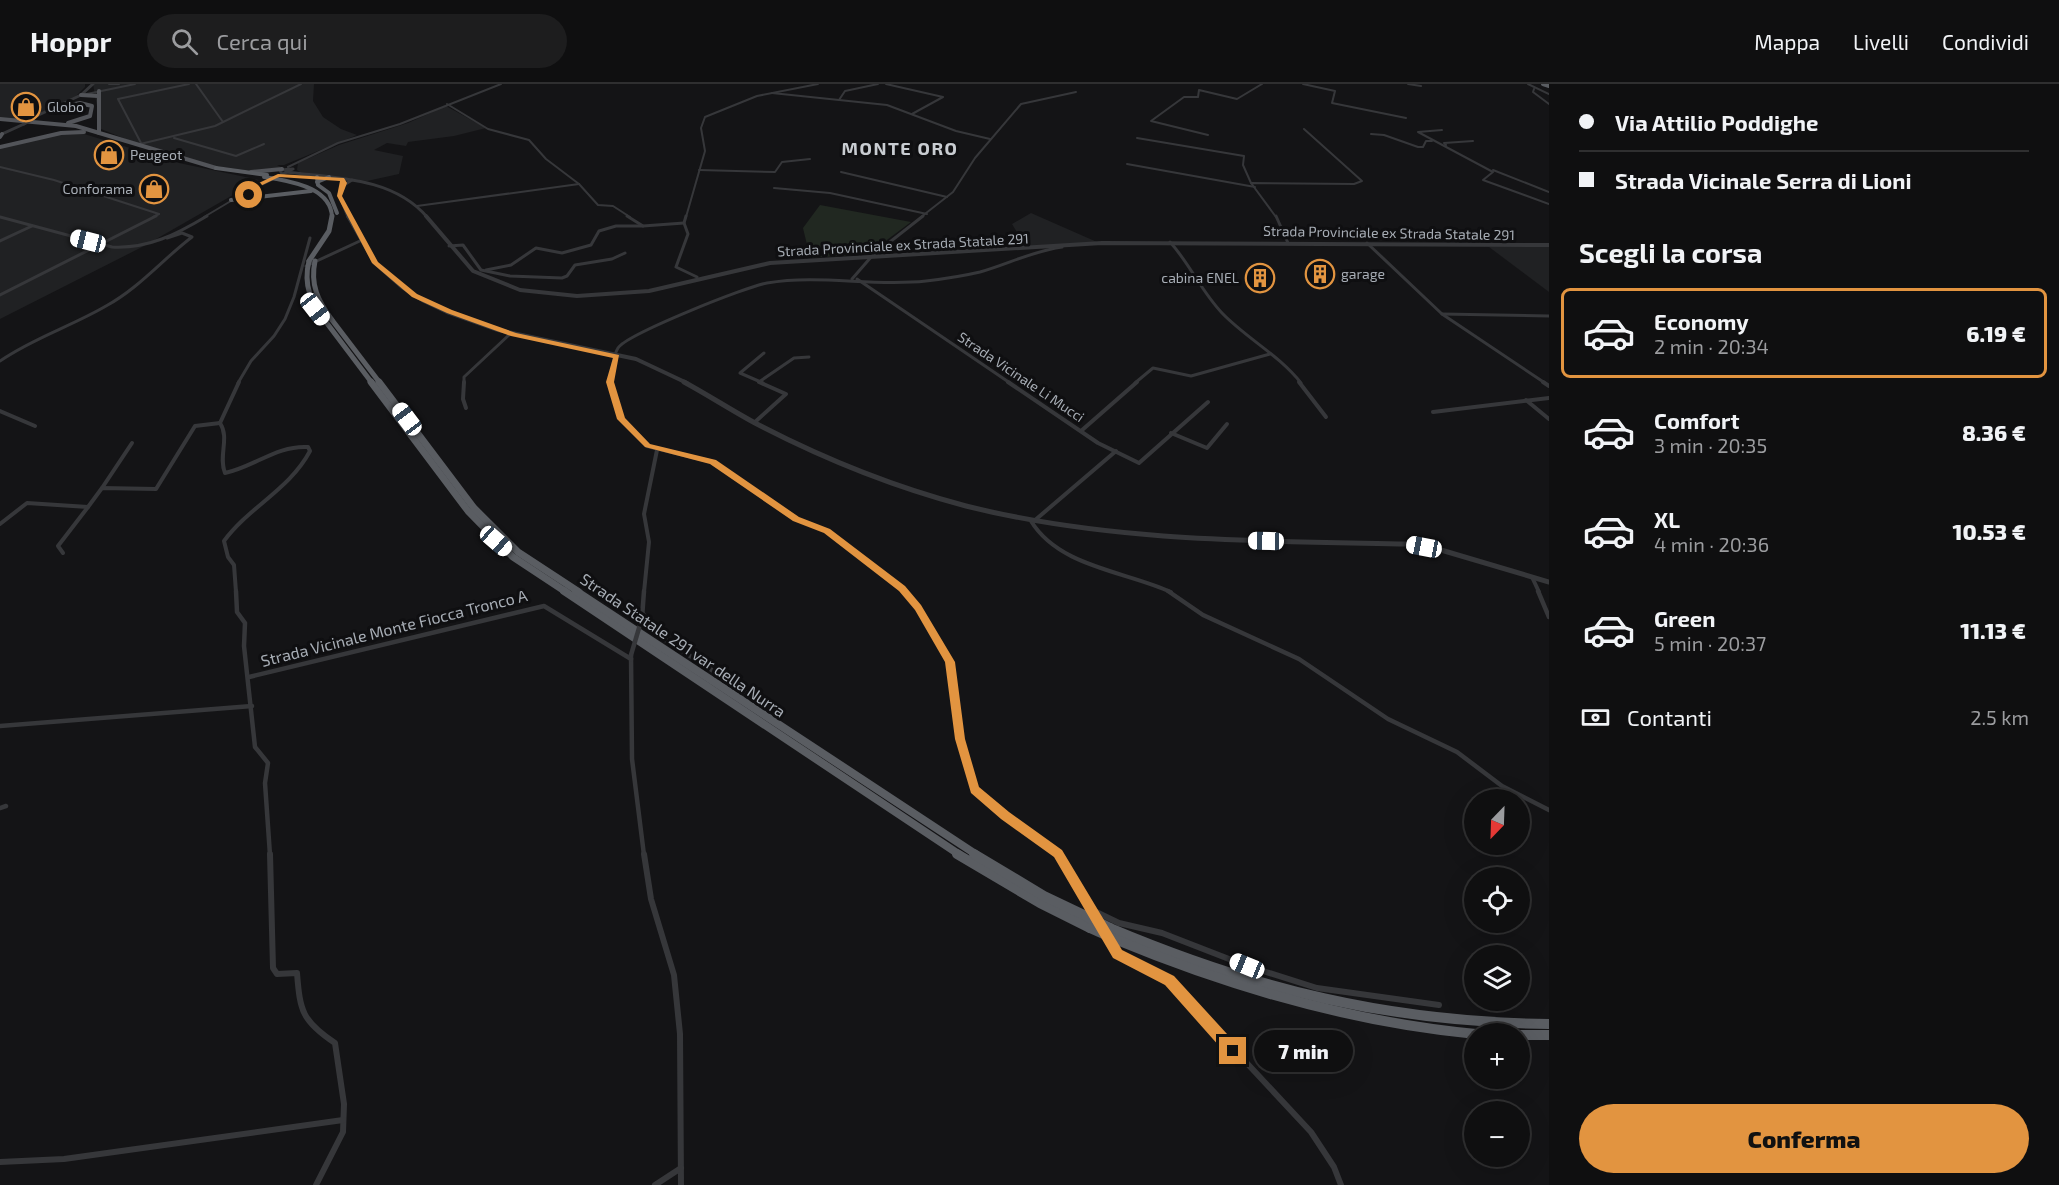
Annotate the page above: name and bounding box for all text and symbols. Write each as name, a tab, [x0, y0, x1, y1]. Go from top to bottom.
search box	[147, 14, 567, 68]
text: Hoppr	[30, 24, 111, 58]
icon: search	[168, 25, 201, 58]
text: Cerca qui	[216, 28, 308, 54]
text: Mappa	[1754, 29, 1820, 54]
text: Livelli	[1853, 29, 1909, 54]
text: Condividi	[1942, 29, 2029, 54]
shop icon: Globo	[10, 91, 42, 123]
place label: Globo	[47, 98, 84, 115]
text: Via Attilio Poddighe	[1615, 109, 1818, 135]
district label: MONTE ORO	[842, 137, 958, 159]
shop icon: Peugeot	[93, 139, 125, 171]
place label: Peugeot	[130, 146, 182, 163]
text: Strada Vicinale Serra di Lioni	[1615, 167, 1912, 193]
shop icon: Conforama	[138, 173, 170, 205]
place label: Conforama	[63, 180, 133, 197]
route start	[235, 181, 262, 208]
street label: Strada Provinciale ex Strada Statale 291	[1263, 222, 1515, 243]
car	[68, 228, 108, 254]
street label: Strada Provinciale ex Strada Statale 291	[777, 229, 1029, 260]
text: Scegli la corsa	[1579, 236, 1762, 268]
building icon: garage	[1304, 258, 1336, 290]
building icon: cabina ENEL	[1244, 262, 1276, 294]
place label: garage	[1341, 265, 1385, 282]
place label: cabina ENEL	[1161, 269, 1239, 286]
car	[297, 289, 333, 329]
icon: car	[1582, 306, 1636, 360]
text: Economy	[1654, 308, 1749, 334]
text: 6.19 €	[1966, 320, 2026, 346]
street label: Strada Vicinale Li Mucci	[955, 328, 1088, 425]
text: 2 min · 20:34	[1654, 334, 1769, 358]
car	[389, 399, 425, 439]
icon: car	[1582, 405, 1636, 459]
text: Comfort	[1654, 407, 1739, 433]
text: 8.36 €	[1962, 419, 2026, 445]
text: 3 min · 20:35	[1654, 433, 1767, 457]
icon: car	[1582, 504, 1636, 558]
text: XL	[1654, 506, 1680, 532]
text: 10.53 €	[1953, 518, 2026, 544]
car	[477, 522, 515, 560]
car	[1248, 532, 1284, 550]
text: 4 min · 20:36	[1654, 532, 1769, 556]
car	[1405, 535, 1443, 559]
street label: Strada Statale 291 var della Nurra	[577, 569, 790, 721]
street label: Strada Vicinale Monte Fiocca Tronco A	[259, 585, 529, 670]
icon: car	[1582, 603, 1636, 657]
text: Green	[1654, 605, 1716, 631]
text: 11.13 €	[1960, 617, 2026, 643]
text: 5 min · 20:37	[1654, 631, 1766, 655]
icon: cash	[1579, 701, 1612, 734]
text: Contanti	[1627, 704, 1712, 730]
text: 2.5 km	[1970, 705, 2029, 729]
north arrow	[1464, 789, 1530, 855]
map controls	[1464, 789, 1530, 1167]
button: locate	[1464, 867, 1530, 933]
button: layers	[1464, 945, 1530, 1011]
car	[1227, 951, 1267, 981]
button: +	[1464, 1023, 1530, 1089]
callout: 7 min	[1254, 1030, 1353, 1072]
route end	[1219, 1037, 1246, 1064]
text: 7 min	[1278, 1039, 1329, 1063]
button: −	[1464, 1101, 1530, 1167]
button: Conferma	[1579, 1104, 2029, 1173]

